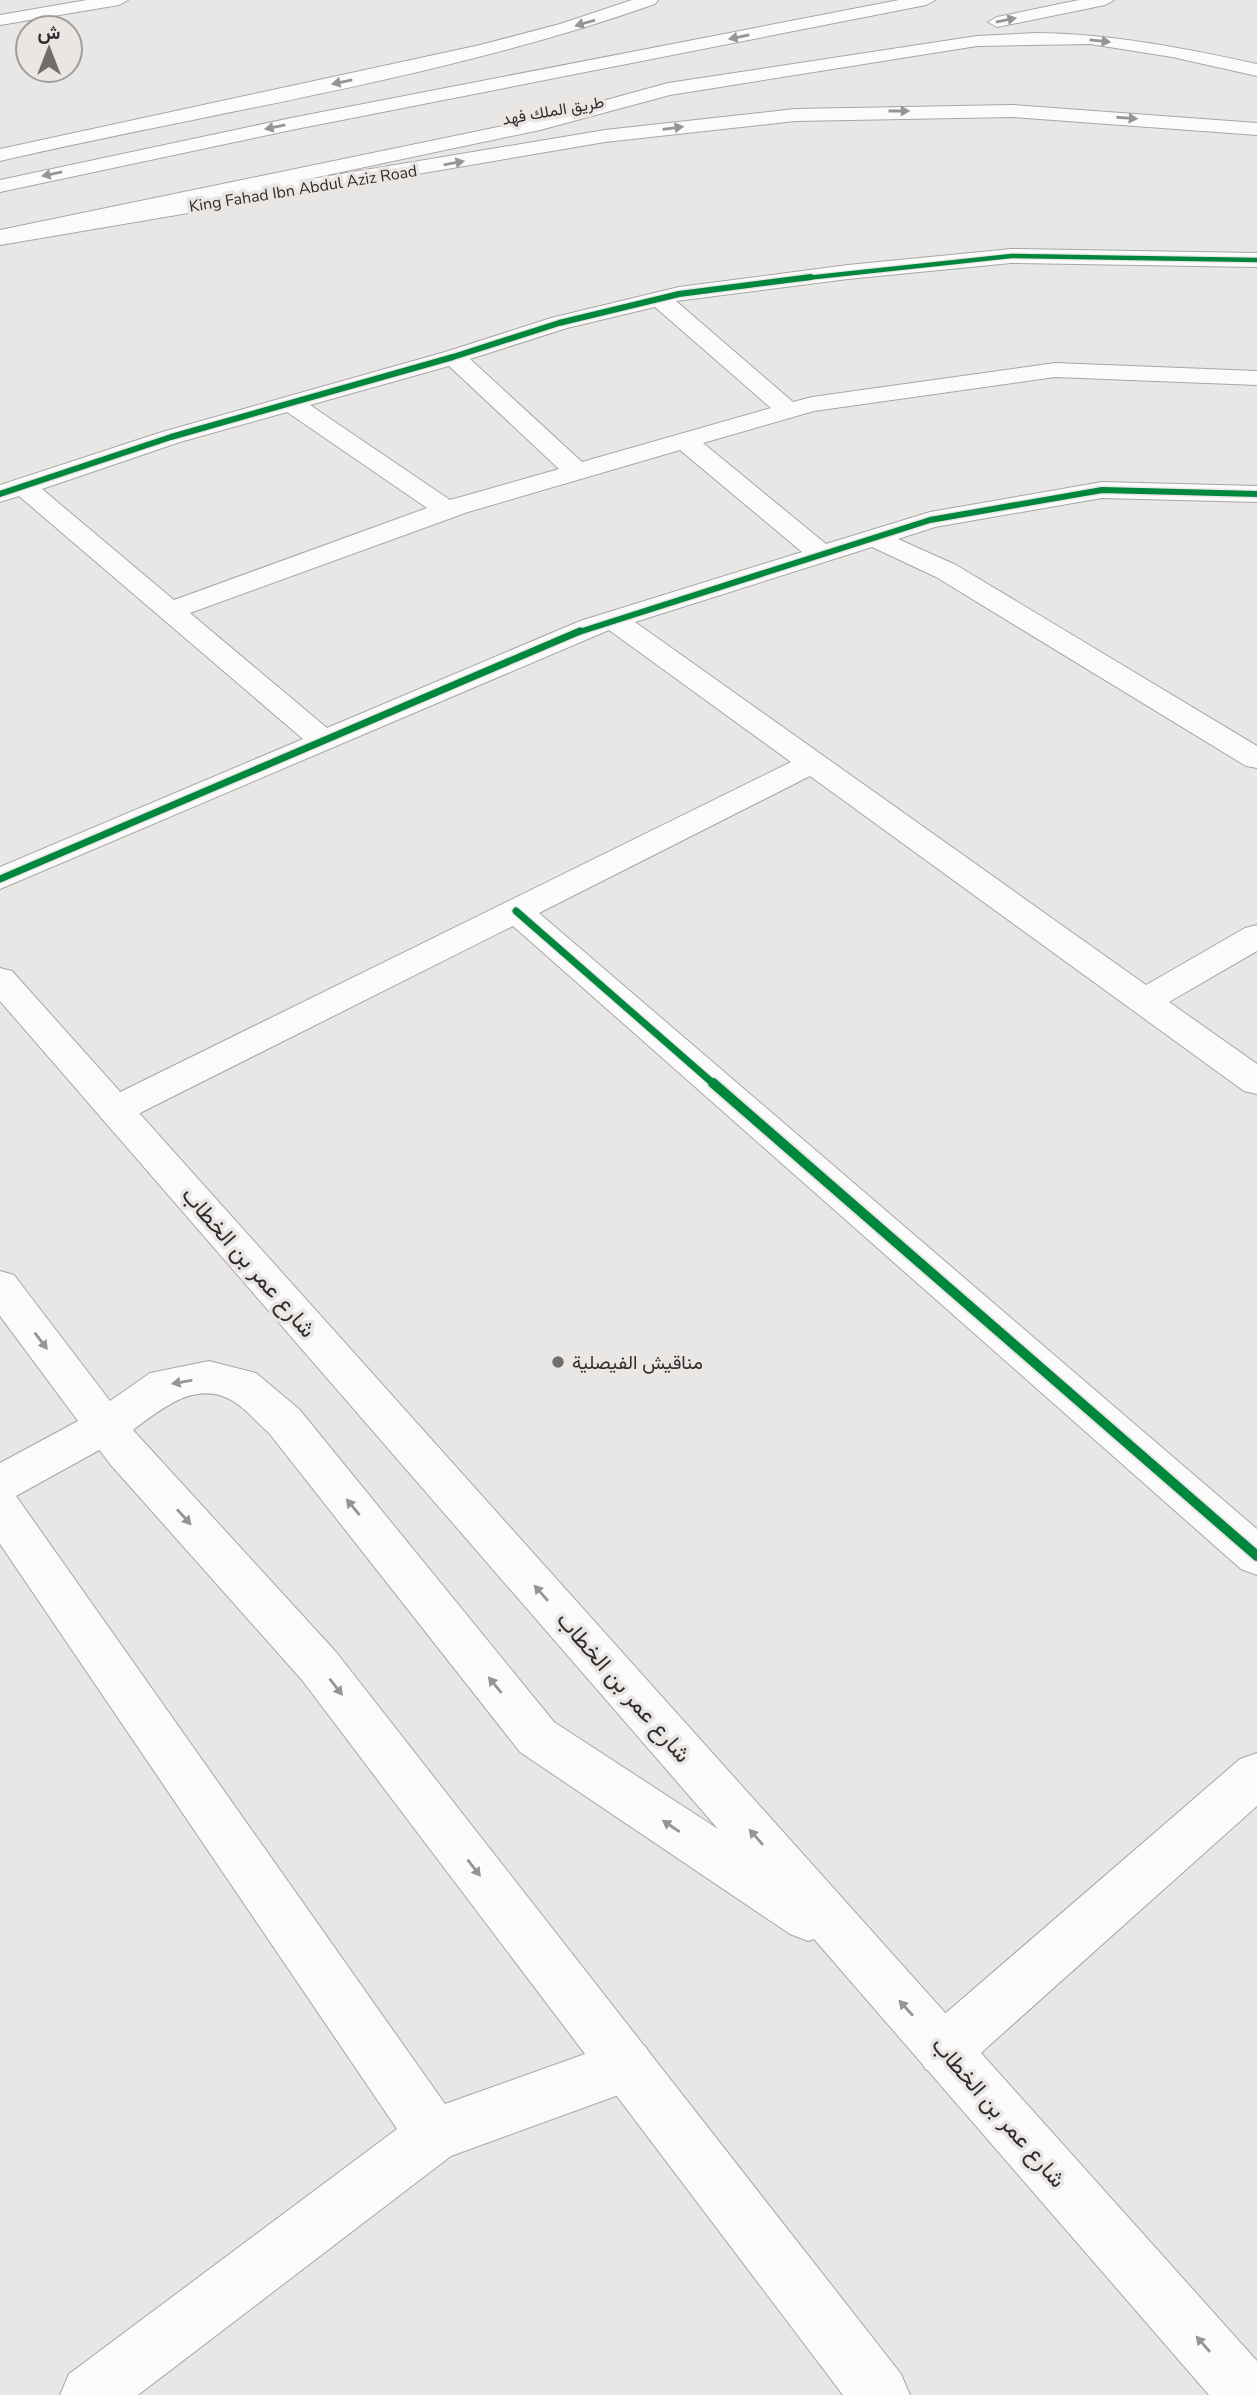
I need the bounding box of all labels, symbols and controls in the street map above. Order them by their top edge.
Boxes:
north arrow [14,14,84,84]
one-way arrow [995,14,1017,25]
one-way arrow [574,18,595,28]
text: ش [38,20,61,46]
one-way arrow [728,31,750,42]
one-way arrow [1089,35,1111,46]
one-way arrow [331,76,353,87]
street label: طريق الملك فهد [501,91,606,131]
one-way arrow [889,106,911,117]
one-way arrow [1116,113,1138,124]
one-way arrow [264,121,286,132]
one-way arrow [662,122,684,133]
one-way arrow [443,157,465,168]
street label: King Fahad Ibn Abdul Aziz Road [188,160,419,218]
one-way arrow [41,169,63,180]
street label: شارع عمر بن الخطاب [174,1180,323,1344]
one-way arrow [34,1332,48,1350]
place label: مناقيش الفيصلية [572,1350,703,1376]
marker: مناقيش الفيصلية [550,1354,566,1370]
one-way arrow [171,1376,193,1387]
one-way arrow [346,1499,361,1516]
one-way arrow [176,1508,192,1525]
one-way arrow [533,1585,549,1602]
street label: شارع عمر بن الخطاب [549,1605,698,1769]
one-way arrow [488,1676,503,1694]
one-way arrow [328,1678,342,1696]
one-way arrow [662,1819,680,1833]
one-way arrow [748,1828,764,1846]
one-way arrow [467,1858,482,1876]
one-way arrow [899,1999,915,2016]
street label: شارع عمر بن الخطاب [924,2030,1073,2194]
one-way arrow [1195,2336,1211,2353]

